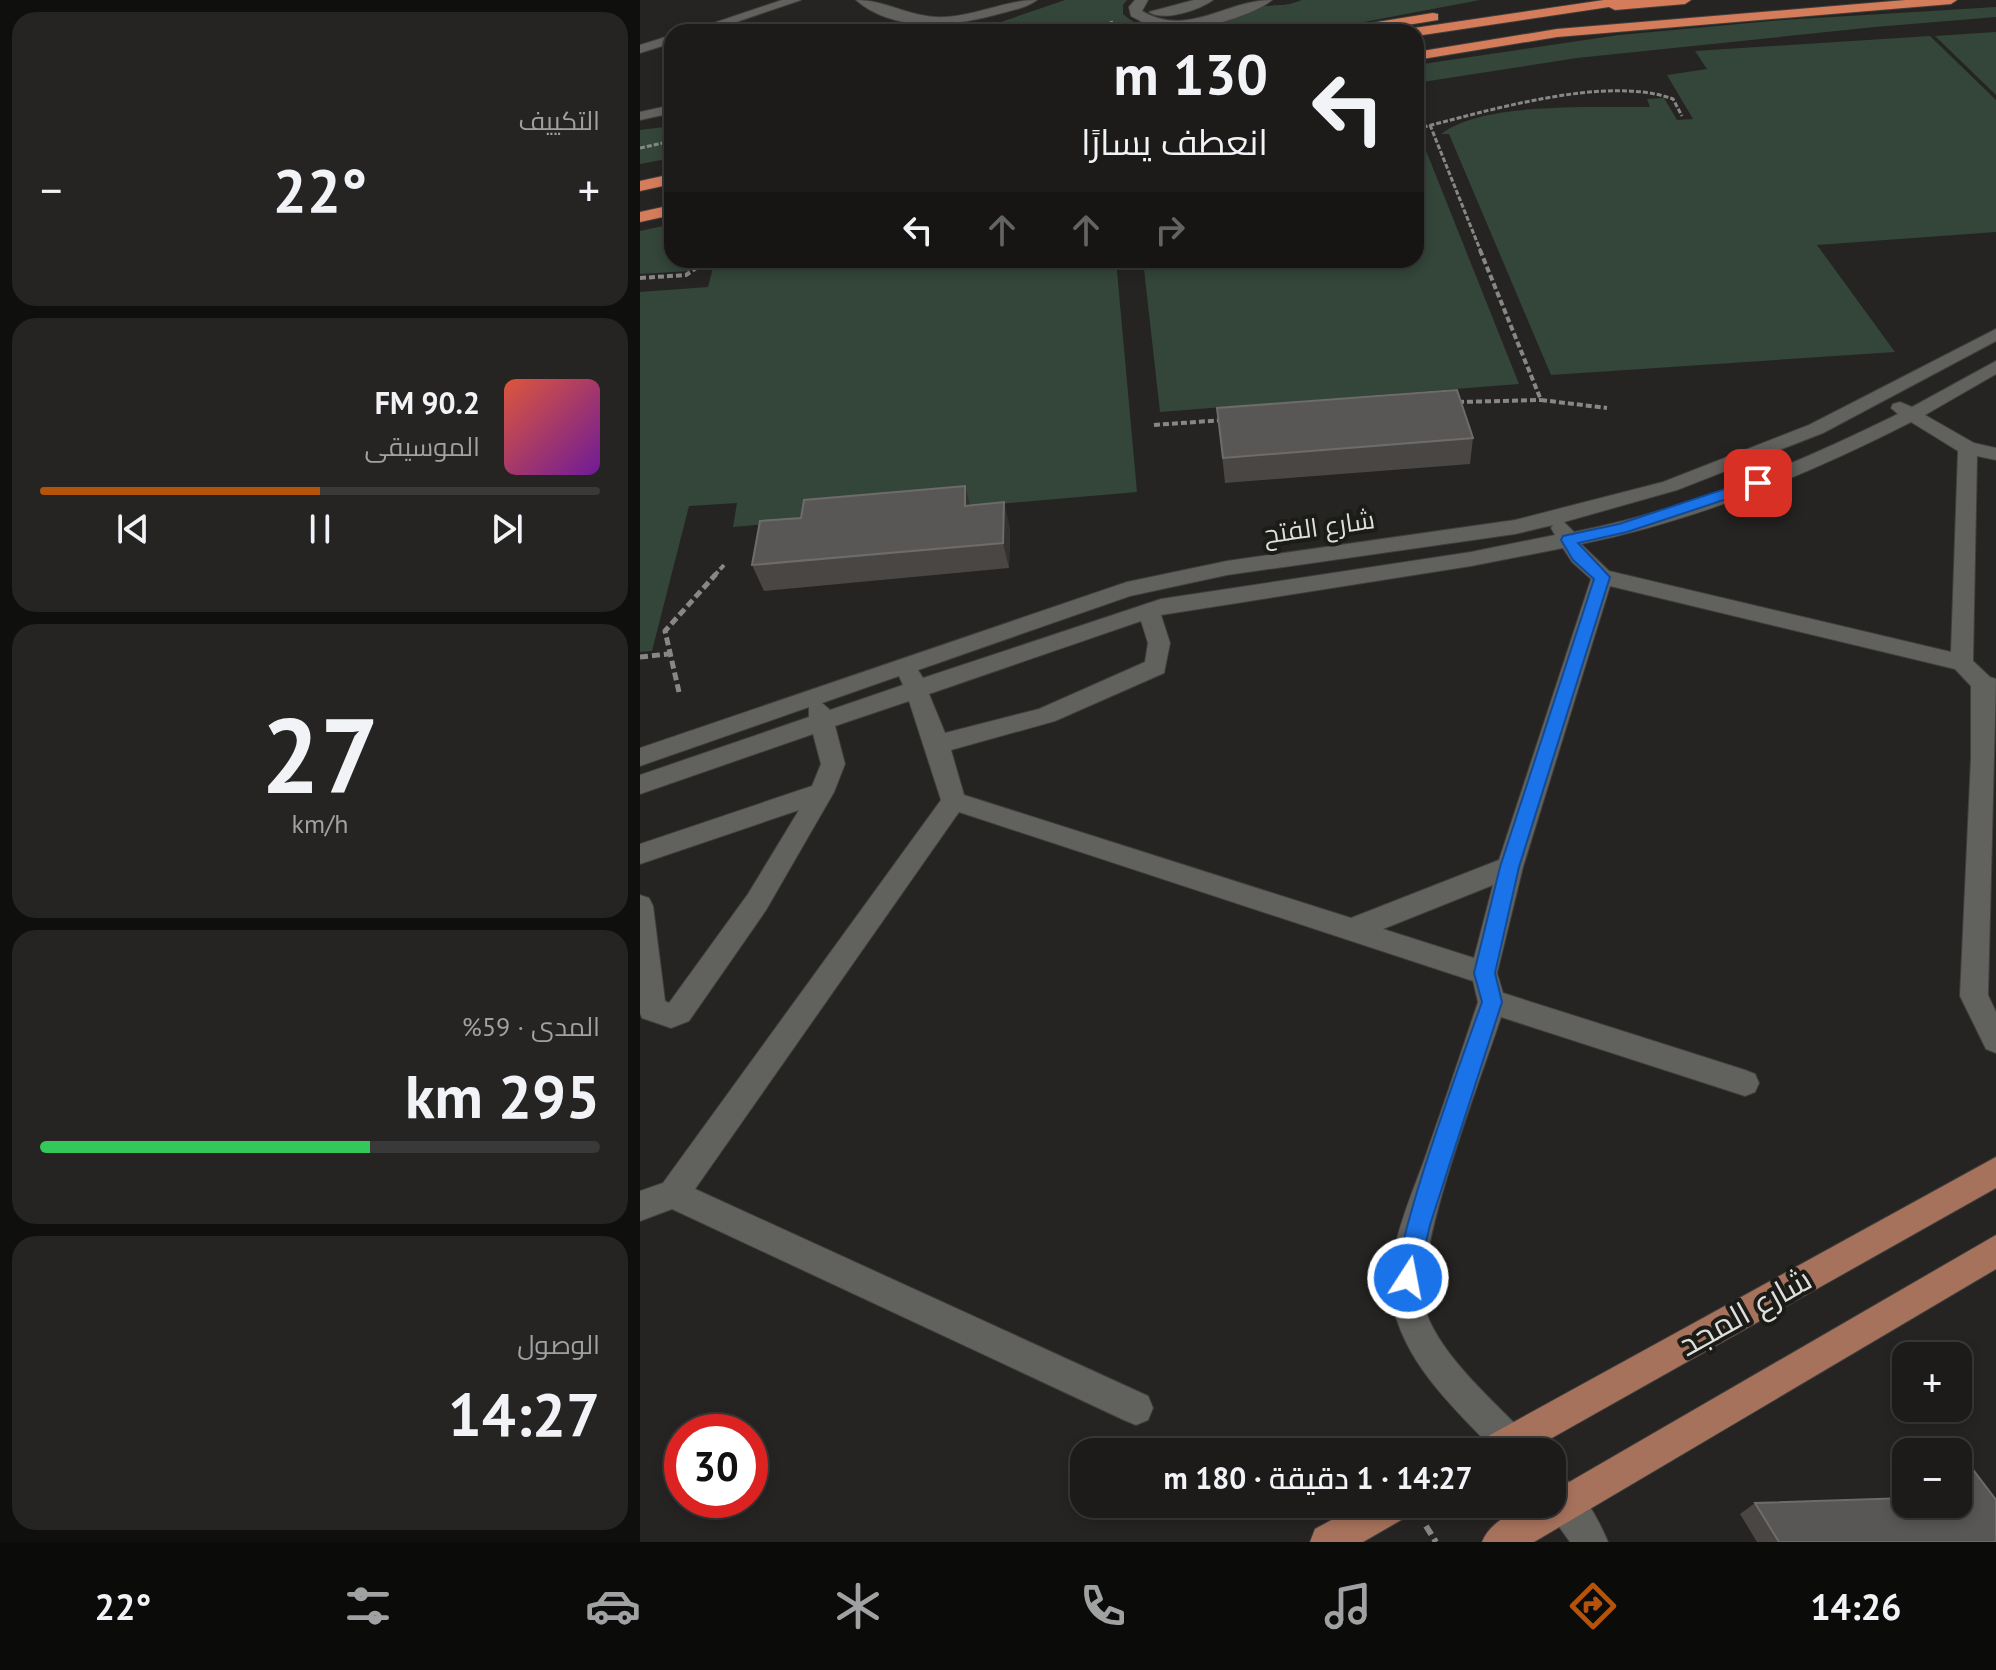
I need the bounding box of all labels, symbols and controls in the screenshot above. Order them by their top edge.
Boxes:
text: 130 m [1113,38,1268,110]
icon: left [1296,56,1400,160]
text: التكييف [518,104,600,137]
text: انعطف يسارًا [1081,118,1268,165]
text: 22° [273,151,367,229]
text: − [40,161,62,218]
text: + [578,161,600,218]
icon: left [896,208,940,252]
icon: ahead [980,208,1024,252]
icon: ahead [1064,208,1108,252]
icon: right [1148,208,1192,252]
text: 90.2 FM [375,383,480,422]
text: الموسيقى [365,430,480,463]
pin [1724,449,1792,517]
icon: arrive [1736,461,1780,505]
street label: شارع الفتح [1261,502,1377,552]
icon: previous [111,507,155,551]
icon: pause [298,507,342,551]
icon: next [485,507,529,551]
text: 27 [261,687,379,822]
text: km/h [292,807,349,840]
text: المدى · 59% [462,1010,600,1043]
text: 295 km [405,1057,600,1135]
position arrow [1366,1236,1450,1320]
street label: شارع المجد [1671,1257,1819,1367]
text: الوصول [517,1328,600,1361]
map controls [1892,1342,1972,1518]
button: + [1892,1342,1972,1422]
text: 14:27 [448,1375,600,1453]
speed limit sign: 30 [664,1414,768,1518]
button: − [1892,1438,1972,1518]
text: 14:27 · 1 دقيقة · 180 m [1164,1458,1472,1497]
icon: filters [340,1578,396,1634]
icon: car [585,1578,641,1634]
icon: climate [830,1578,886,1634]
icon: phone [1075,1578,1131,1634]
icon: music [1320,1578,1376,1634]
icon: directions [1565,1578,1621,1634]
text: 22° [95,1583,151,1630]
text: 14:26 [1810,1583,1902,1630]

